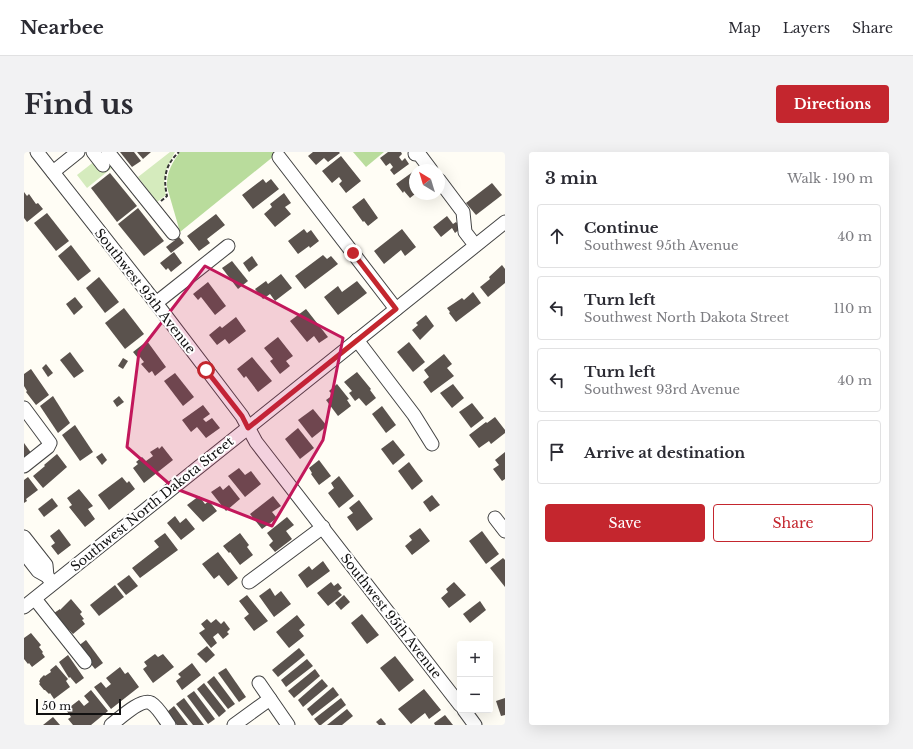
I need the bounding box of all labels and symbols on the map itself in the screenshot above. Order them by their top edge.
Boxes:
north arrow [409,164,445,200]
street label: Southwest 95th Avenue [91,225,199,357]
route end [344,244,362,262]
route start [197,361,215,379]
street label: Southwest North Dakota Street [67,433,237,575]
street label: Southwest 95th Avenue [337,550,445,682]
scale bar [36,697,121,716]

